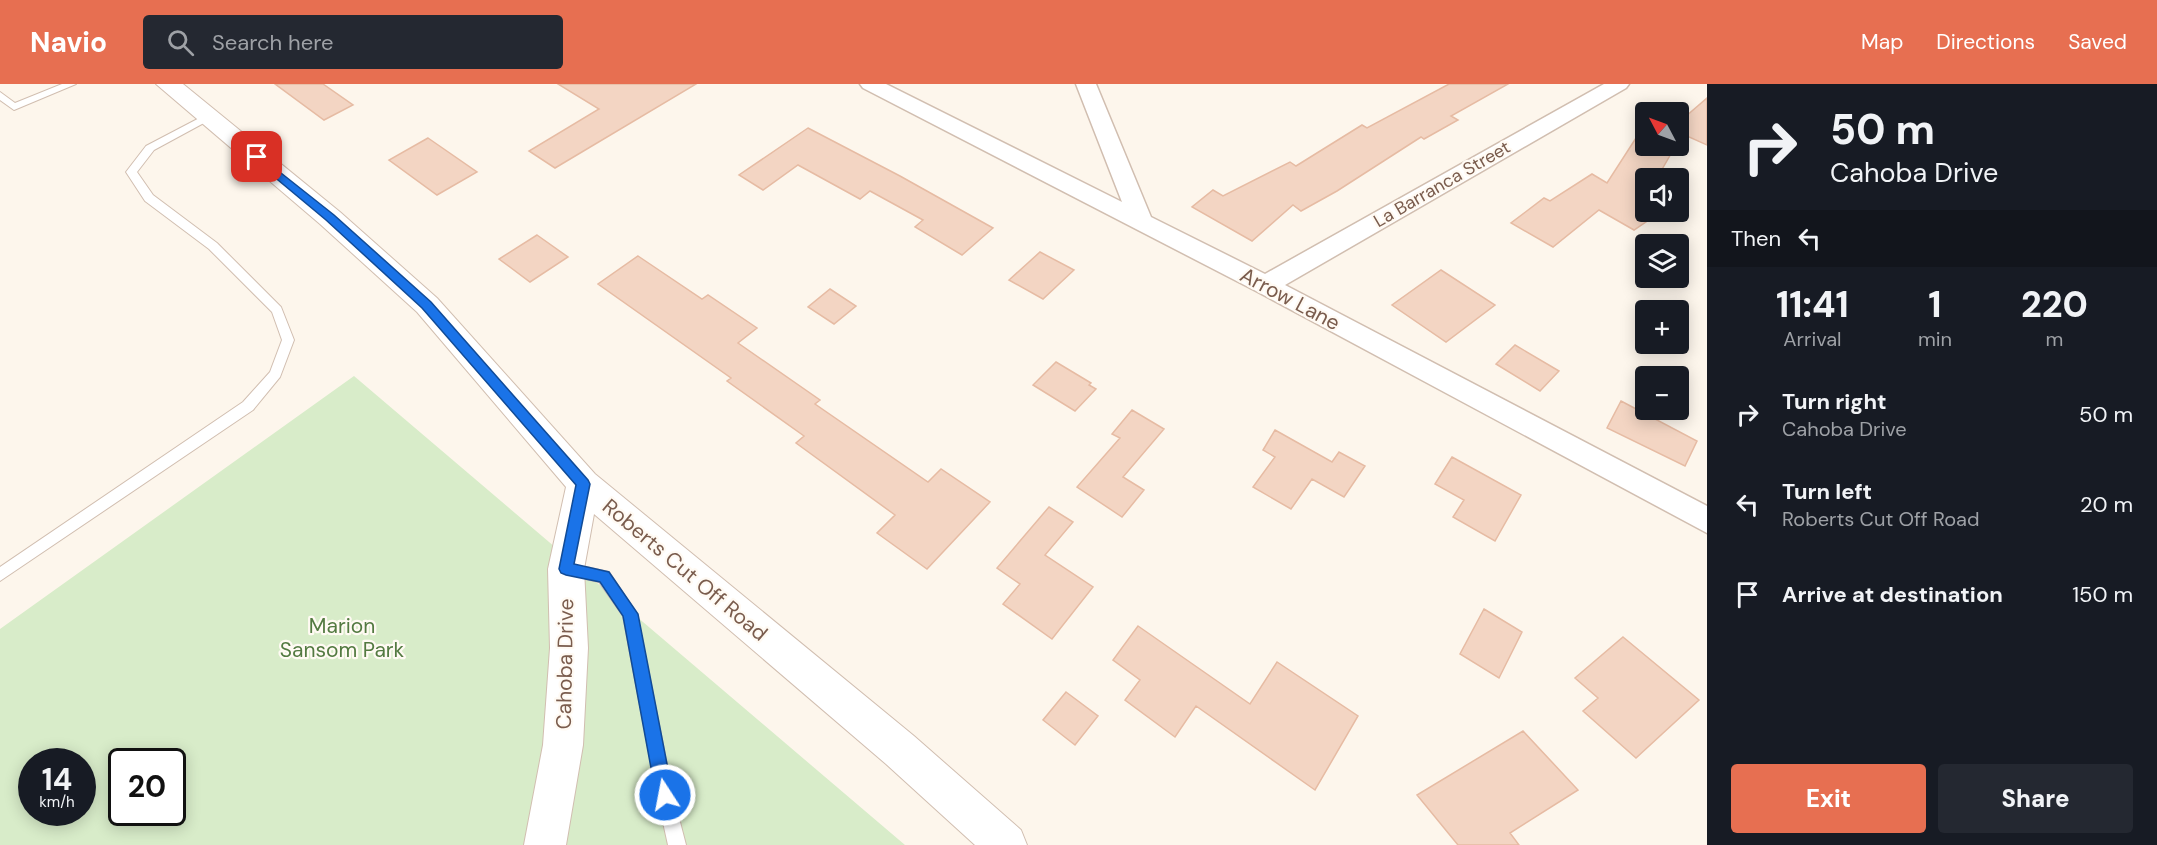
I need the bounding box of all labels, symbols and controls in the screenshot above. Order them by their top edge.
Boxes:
search box [143,15,563,69]
text: Navio [30,24,107,61]
icon: search [164,26,197,59]
text: Search here [212,28,333,57]
text: Map [1861,28,1903,56]
text: Directions [1936,28,2035,56]
text: Saved [2068,28,2127,56]
north arrow [1635,102,1689,156]
map controls [1635,102,1689,420]
text: 50 m [1830,102,1935,157]
icon: right [1731,108,1809,186]
pin [231,131,282,182]
street label: La Barranca Street [1369,135,1515,233]
icon: arrive [240,140,273,173]
text: Cahoba Drive [1830,155,1998,190]
button: sound [1635,168,1689,222]
icon: left [1793,222,1826,255]
text: Then [1731,224,1781,253]
button: layers [1635,234,1689,288]
street label: Arrow Lane [1235,261,1345,337]
text: 11:41 [1776,281,1849,328]
text: 1 [1928,281,1942,328]
text: 220 [2021,281,2088,328]
button: + [1635,300,1689,354]
text: Arrival [1783,326,1842,352]
text: min [1918,326,1952,352]
text: m [2046,326,2063,352]
button: − [1635,366,1689,420]
text: Turn right [1782,387,1887,416]
icon: right [1731,398,1764,431]
text: 50 m [2079,400,2133,429]
text: Cahoba Drive [1782,416,1907,442]
text: Turn left [1782,477,1872,506]
icon: left [1731,488,1764,521]
text: 20 m [2080,490,2133,519]
street label: Roberts Cut Off Road [597,493,773,647]
text: Roberts Cut Off Road [1782,506,1980,532]
icon: arrive [1731,578,1764,611]
text: Arrive at destination [1782,580,2003,609]
text: 150 m [2072,580,2133,609]
street label: Cahoba Drive [550,598,580,730]
park label: Marion Sansom Park [280,612,405,664]
speed limit sign: 20 [108,748,186,826]
text: 14 [42,760,72,799]
position arrow [633,763,697,827]
button: Exit [1731,764,1926,833]
button: Share [1938,764,2133,833]
text: km/h [39,792,75,812]

